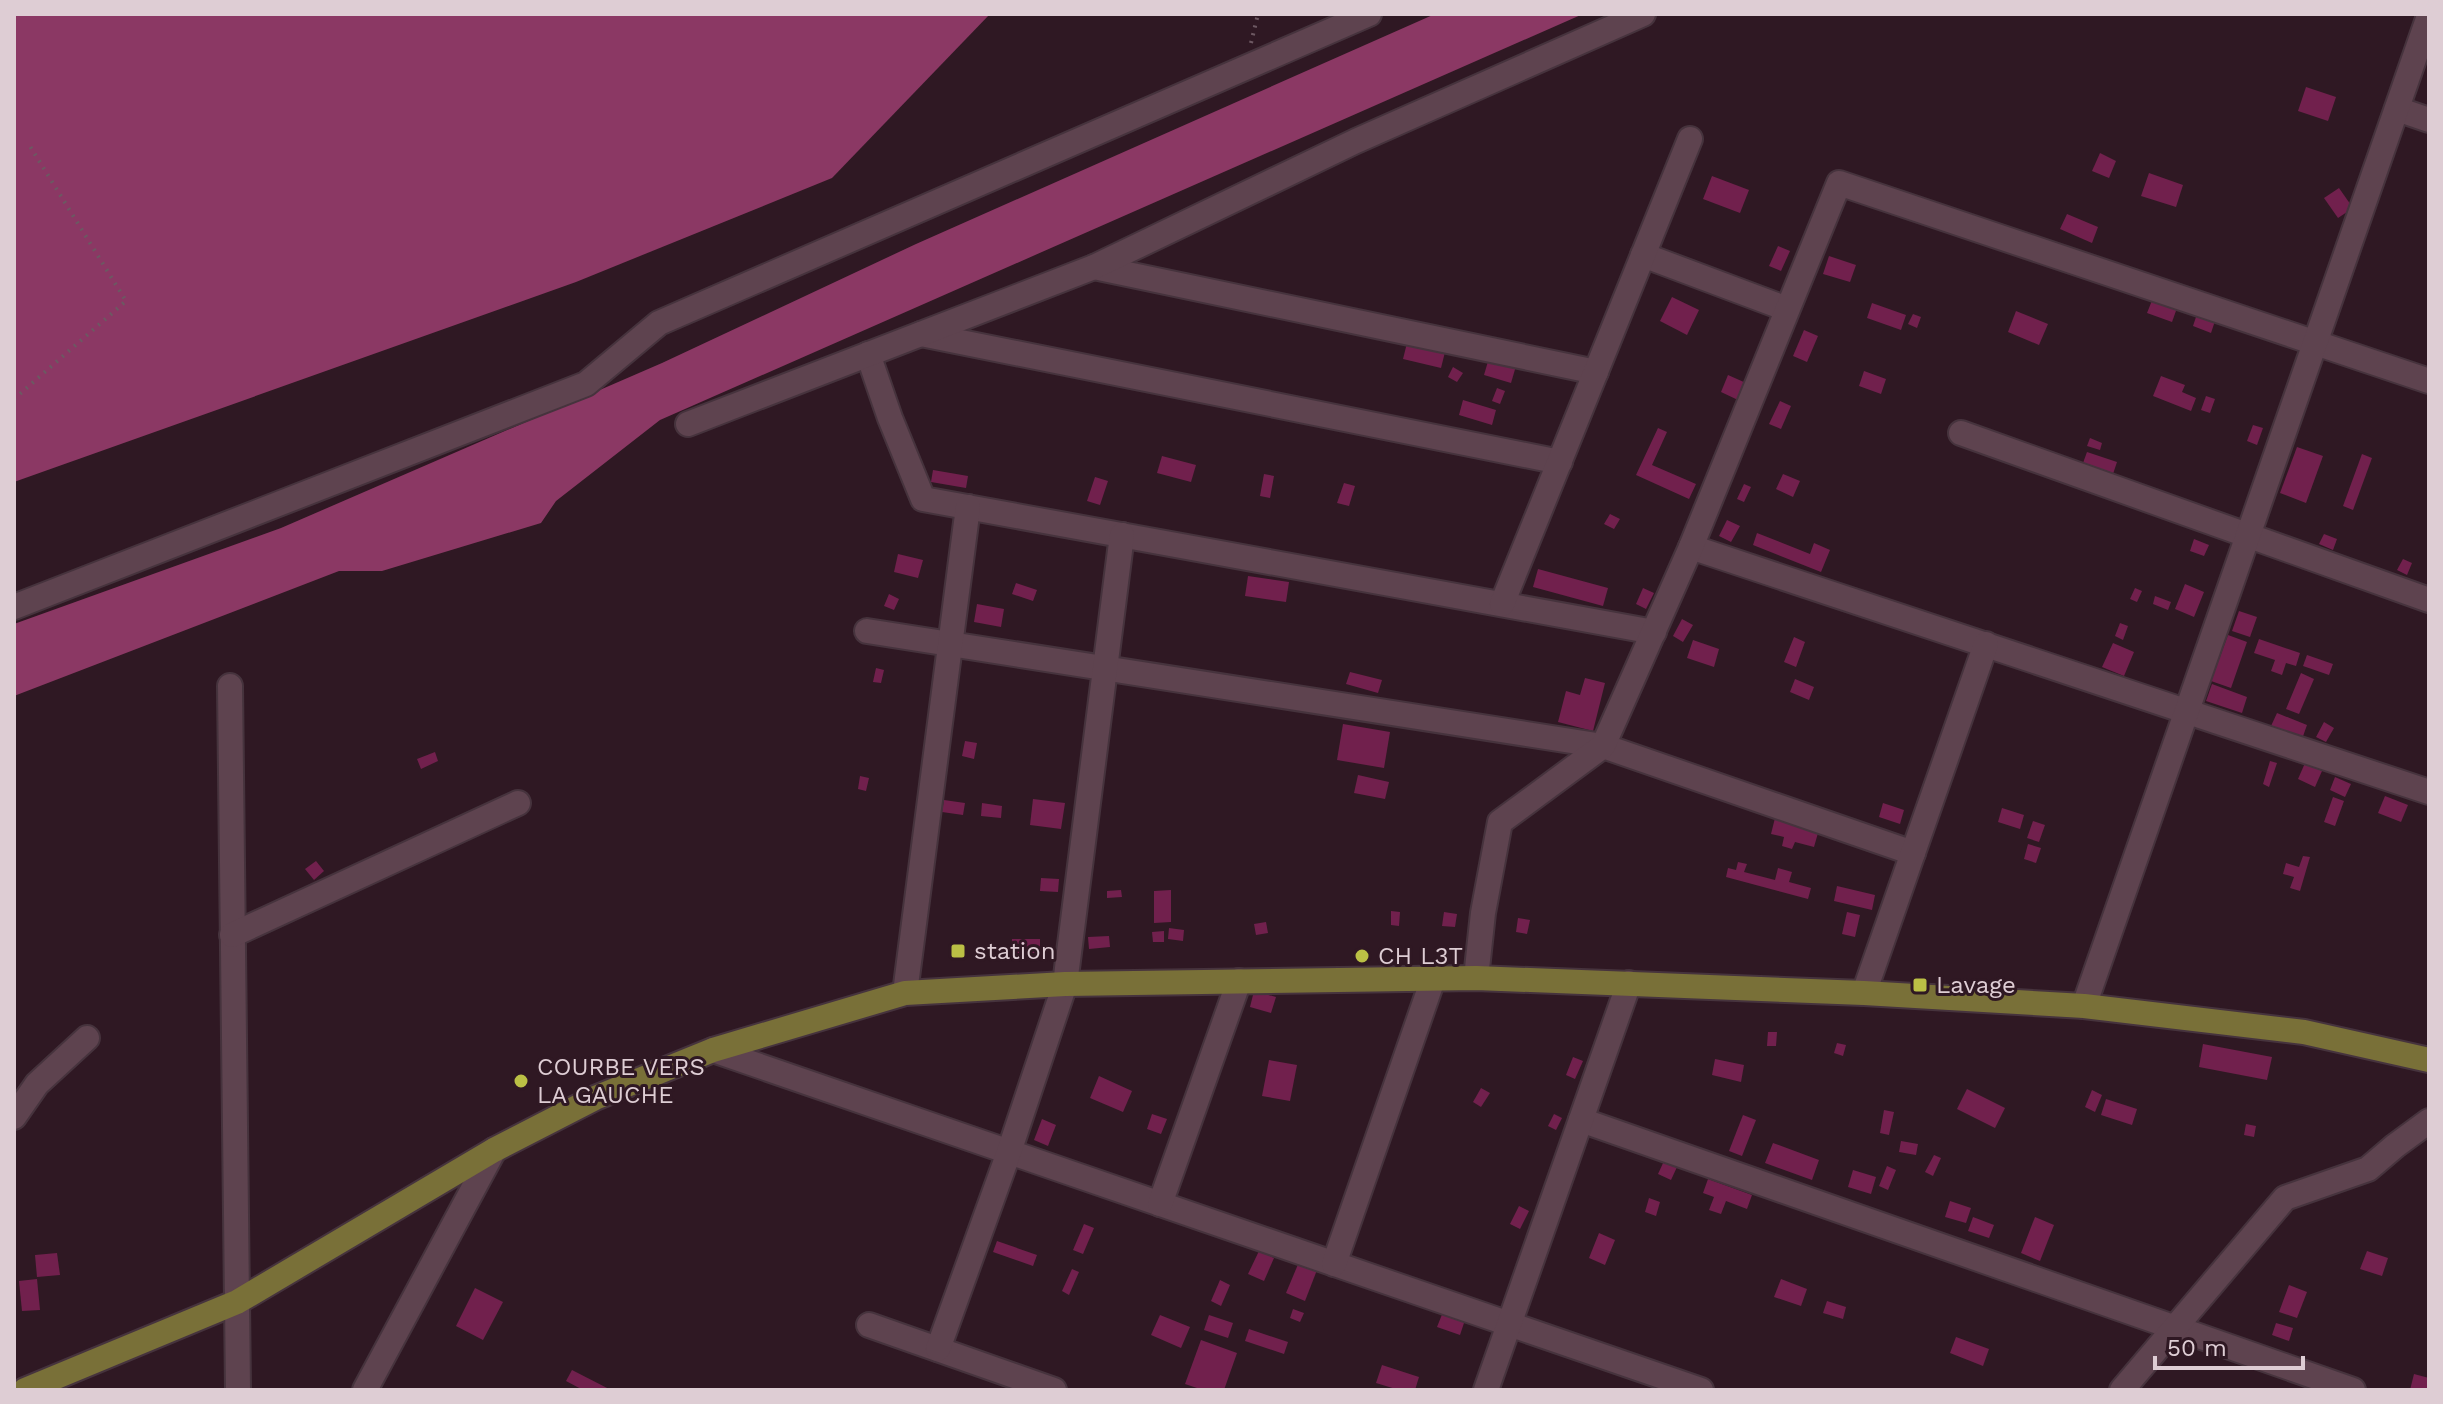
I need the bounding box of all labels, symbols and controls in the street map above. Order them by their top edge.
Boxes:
place label: station [974,937,1056,965]
marker: station [949,942,967,960]
place label: CH L3T [1378,942,1463,970]
marker: CH L3T [1353,947,1371,965]
place label: Lavage [1936,971,2016,999]
marker: Lavage [1911,976,1929,994]
place label: COURBE VERS LA GAUCHE [537,1053,705,1109]
marker: COURBE VERS LA GAUCHE [512,1072,530,1090]
scale bar [2155,1320,2303,1370]
text: 50 m [2167,1334,2227,1362]

